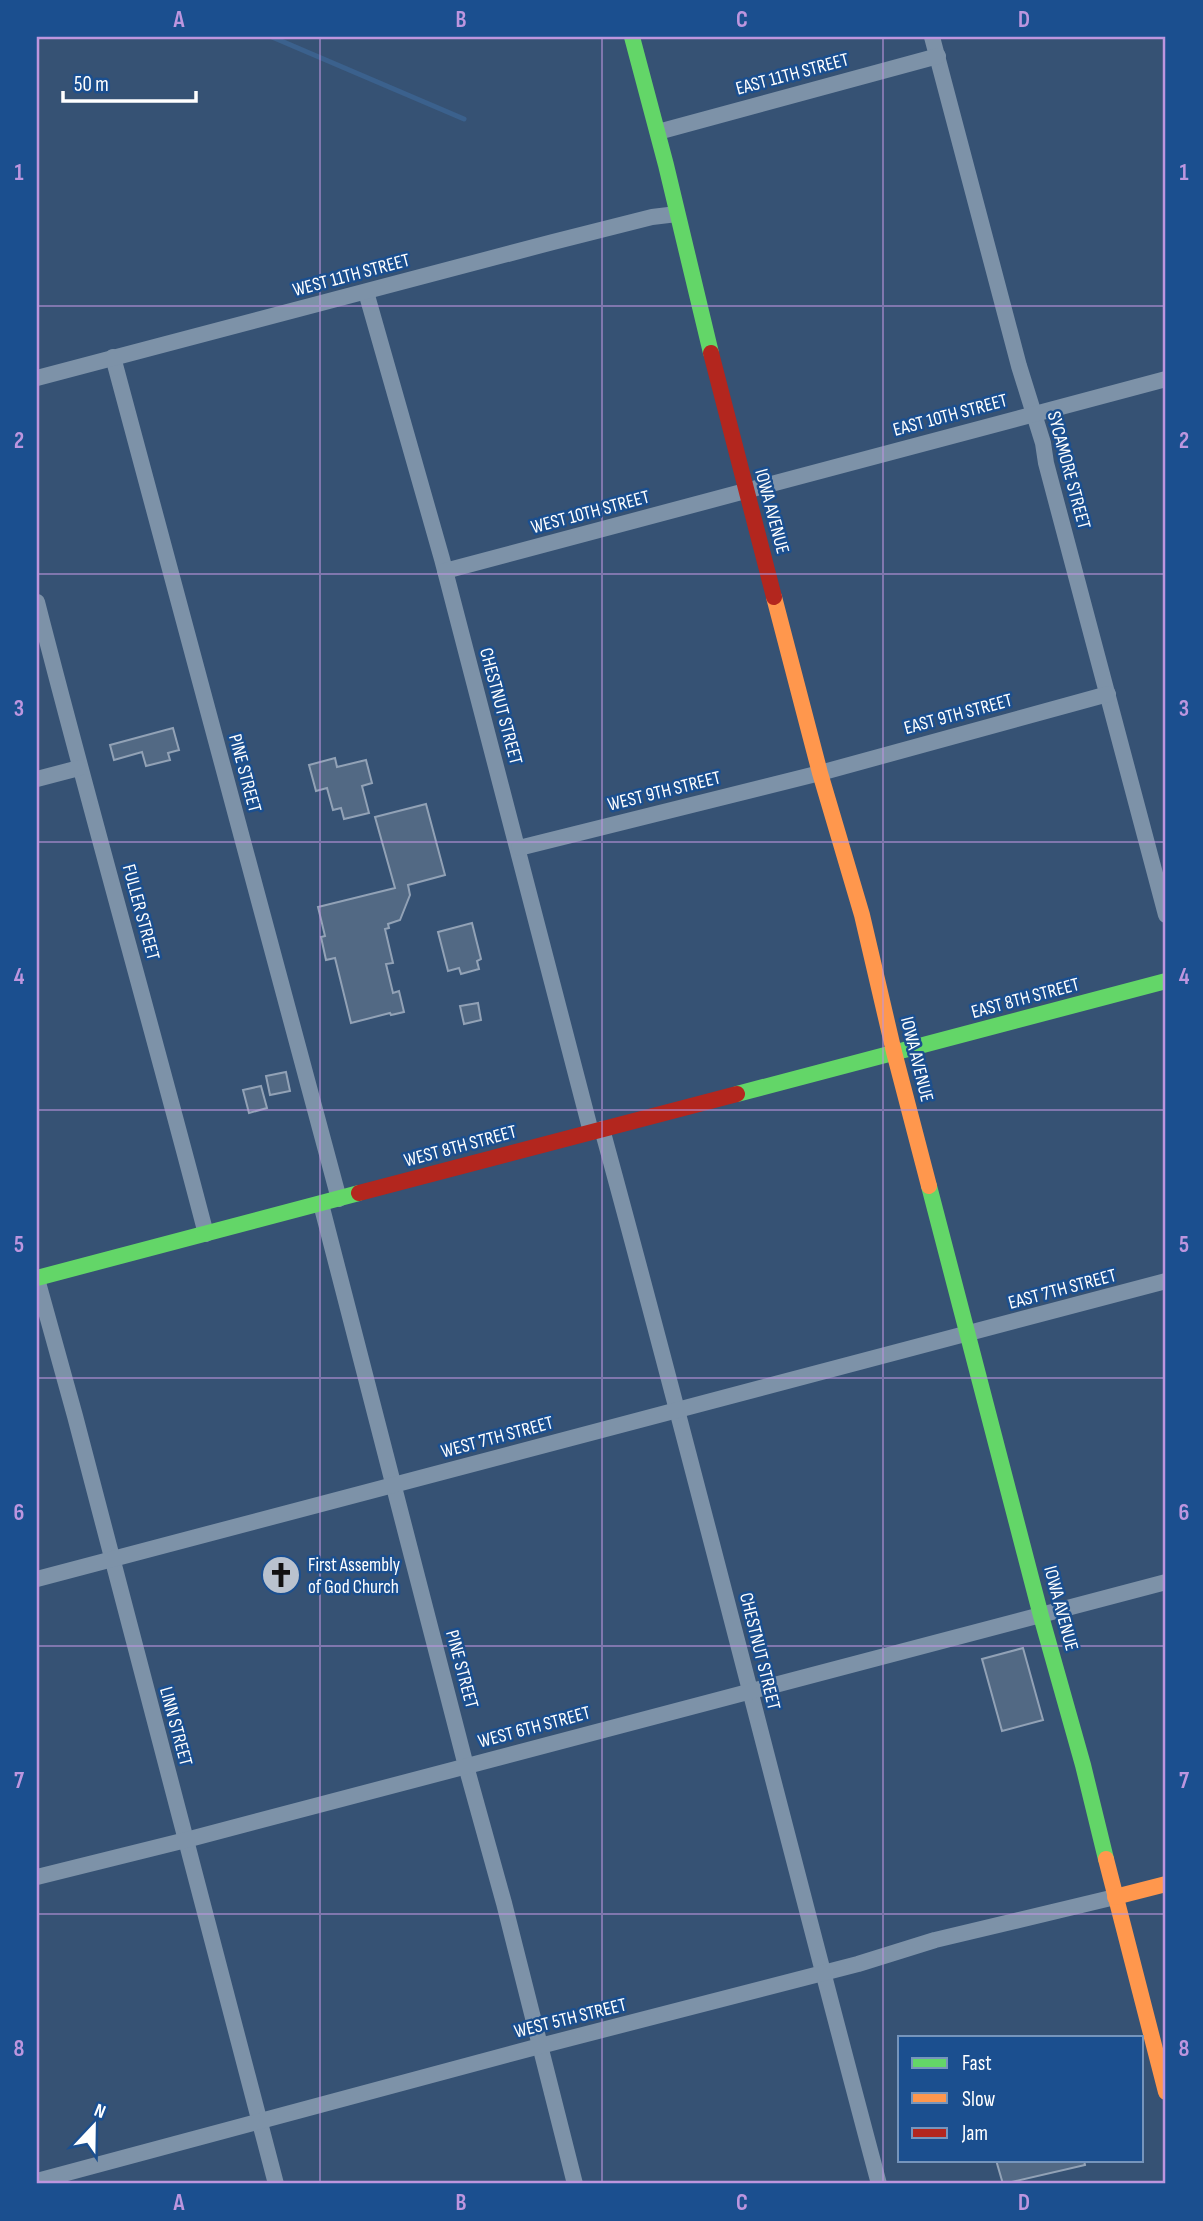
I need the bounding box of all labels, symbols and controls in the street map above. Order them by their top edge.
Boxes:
text: A [173,6,186,34]
text: B [456,6,467,34]
text: C [736,6,748,34]
text: D [1018,6,1030,34]
street label: EAST 11TH STREET [733,48,852,101]
scale bar [63,60,196,104]
text: 50 m [74,72,109,97]
text: 1 [14,159,24,187]
text: 1 [1179,159,1189,187]
street label: WEST 11TH STREET [290,249,413,302]
street label: EAST 10TH STREET [891,389,1010,442]
street label: SYCAMORE STREET [1042,409,1095,532]
text: 2 [14,427,24,455]
text: 2 [1179,427,1189,455]
street label: IOWA AVENUE [749,466,794,556]
street label: WEST 10TH STREET [529,486,652,539]
street label: CHESTNUT STREET [474,645,527,768]
street label: EAST 9TH STREET [902,689,1015,740]
text: 3 [14,695,24,723]
text: 3 [1179,695,1189,723]
street label: PINE STREET [223,732,266,815]
street label: WEST 9TH STREET [605,766,723,817]
street label: FULLER STREET [117,862,164,963]
text: 4 [14,963,25,991]
text: 4 [1179,963,1190,991]
street label: EAST 8TH STREET [969,973,1082,1024]
street label: IOWA AVENUE [895,1014,938,1104]
street label: WEST 8TH STREET [402,1120,519,1173]
text: 5 [14,1231,24,1259]
text: 5 [1179,1231,1189,1259]
street label: EAST 7TH STREET [1006,1264,1119,1315]
street label: WEST 7TH STREET [439,1411,556,1463]
text: 6 [14,1499,24,1527]
text: 6 [1179,1499,1189,1527]
church icon: First Assembly of God Church [260,1554,302,1596]
place label: First Assembly of God Church [308,1554,401,1599]
street label: IOWA AVENUE [1038,1563,1083,1653]
street label: CHESTNUT STREET [734,1590,785,1713]
street label: PINE STREET [440,1628,483,1711]
street label: LINN STREET [154,1684,197,1769]
street label: WEST 6TH STREET [476,1701,593,1753]
text: 7 [14,1767,24,1795]
text: 7 [1179,1767,1189,1795]
street label: WEST 5TH STREET [512,1993,629,2044]
text: 8 [14,2035,25,2063]
text: 8 [1179,2035,1190,2063]
legend [898,2036,1144,2162]
text: Fast [962,2051,992,2076]
text: Slow [962,2087,996,2112]
north arrow [60,2092,130,2162]
text: N [91,2099,109,2124]
text: Jam [961,2121,988,2146]
text: A [173,2189,186,2217]
text: B [456,2189,467,2217]
text: C [736,2189,748,2217]
text: D [1018,2189,1030,2217]

